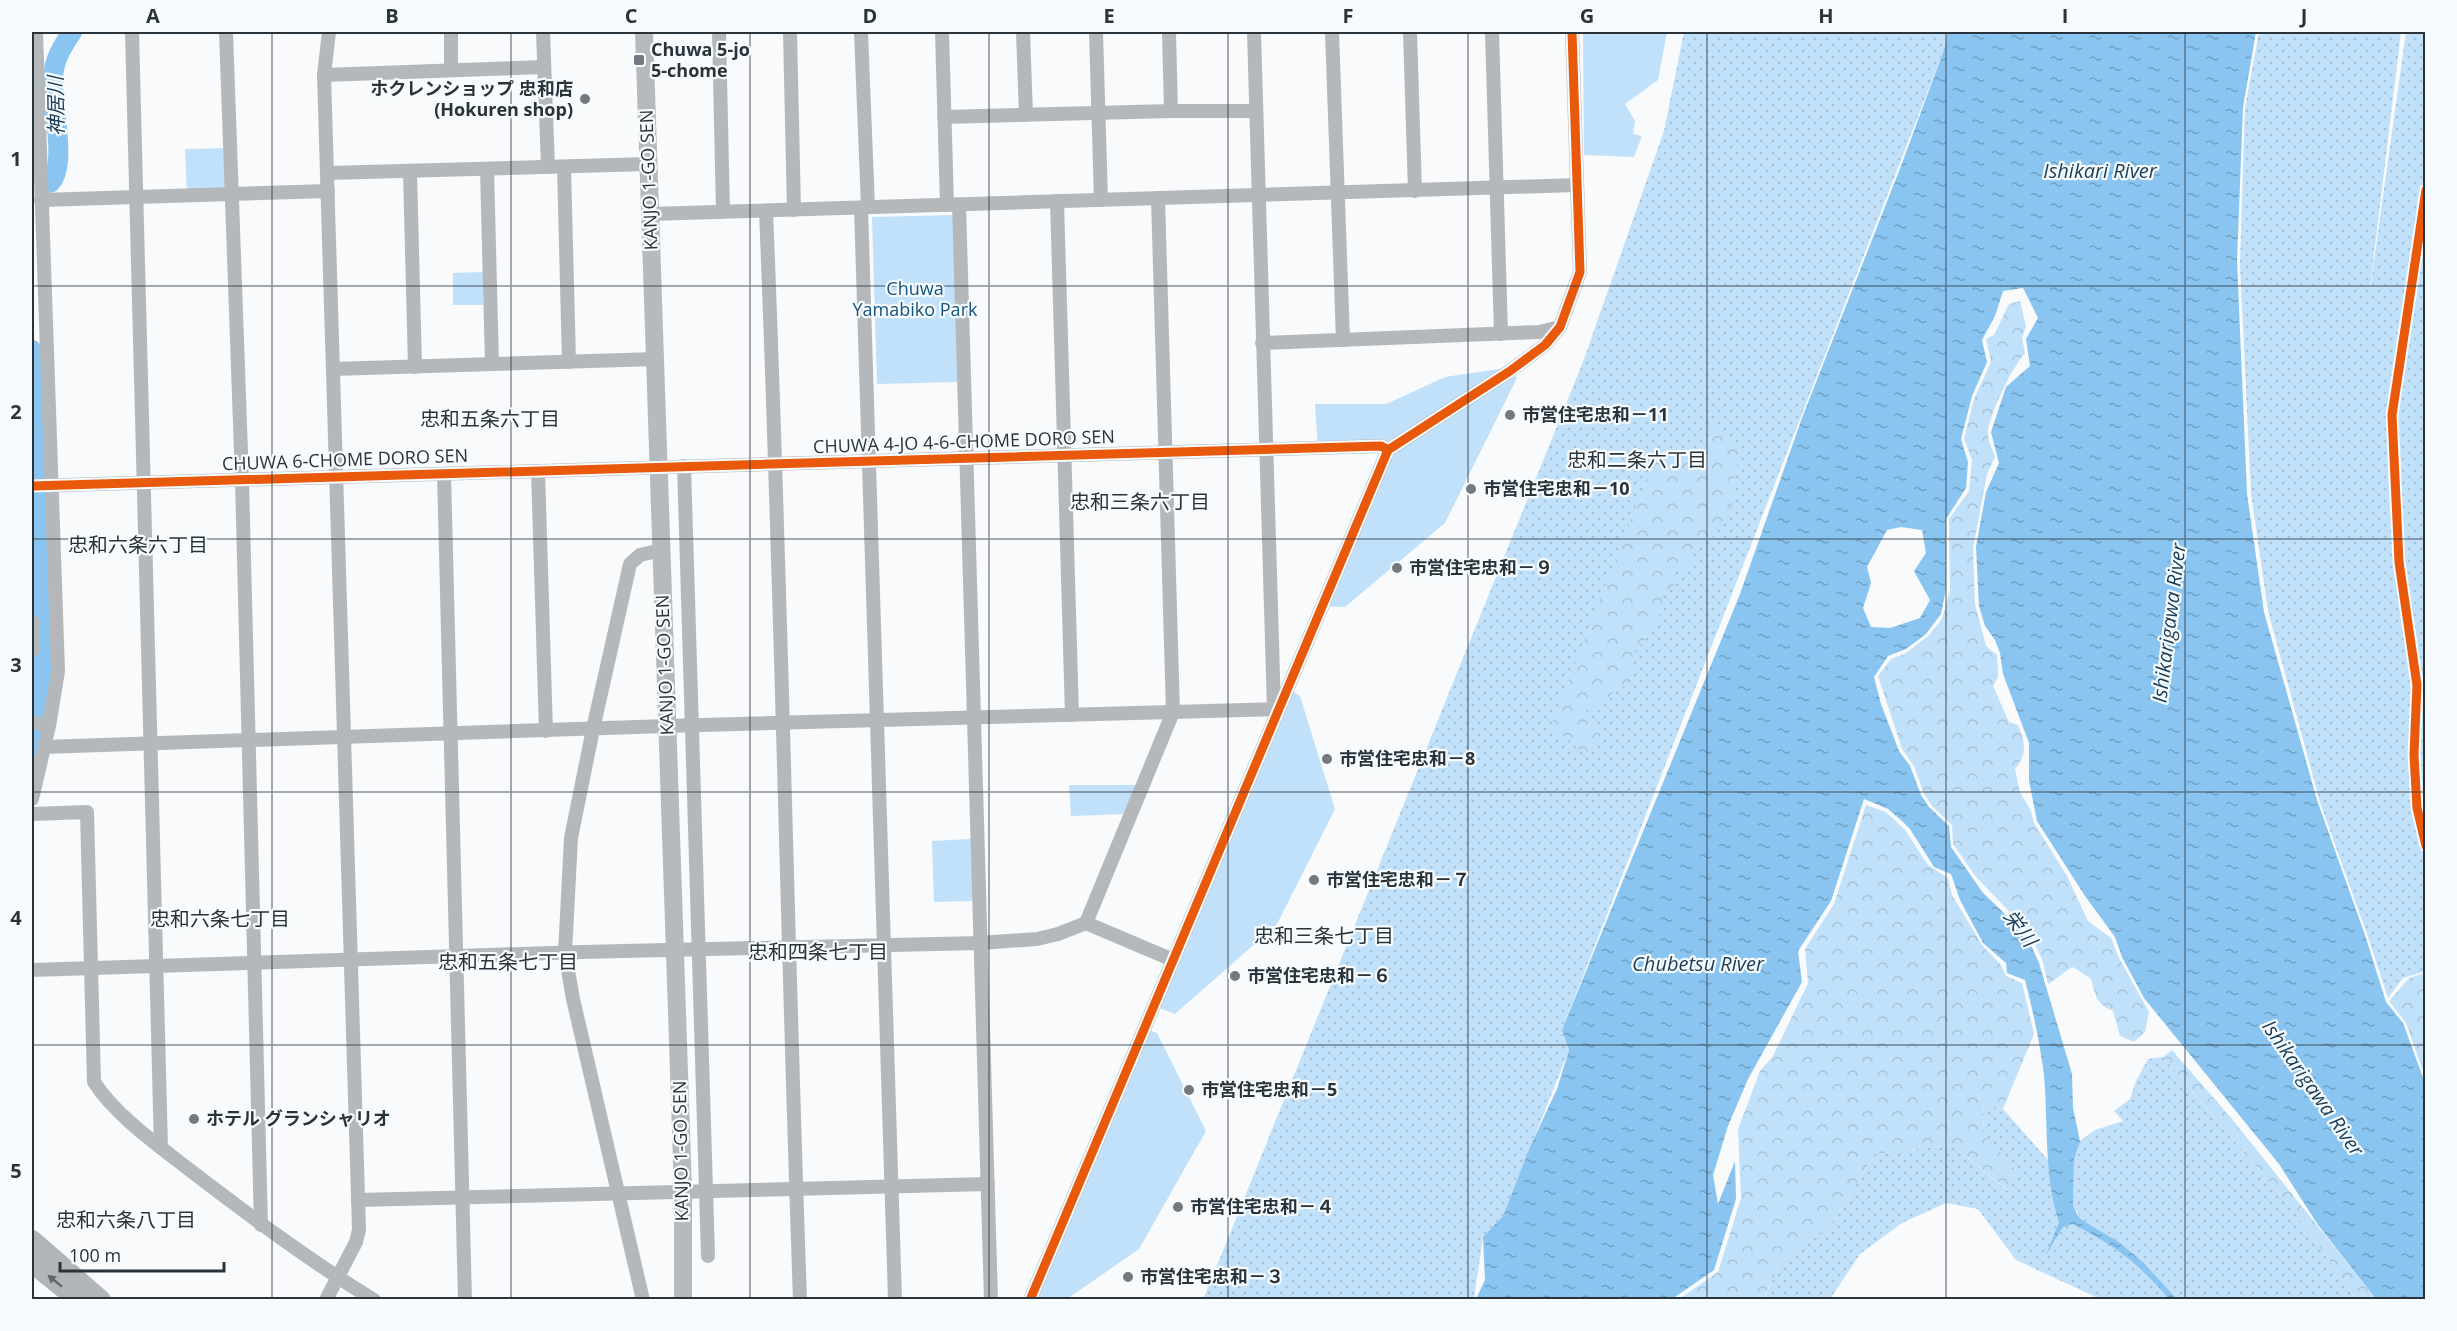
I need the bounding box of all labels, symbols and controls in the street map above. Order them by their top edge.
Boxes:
text: A [146,2,160,29]
text: B [385,2,399,29]
text: C [625,2,638,29]
text: D [863,2,877,29]
text: E [1103,2,1115,29]
text: F [1343,2,1353,29]
text: G [1580,2,1594,29]
text: H [1818,2,1834,29]
text: I [2062,2,2068,29]
text: J [2299,2,2307,29]
place label: Chuwa 5-jo 5-chome [651,37,750,82]
marker: Chuwa 5-jo 5-chome [632,53,646,67]
water label: 神居川 [41,74,70,136]
place label: ホクレンショップ 忠和店 (Hokuren shop) [370,76,573,121]
marker: ホクレンショップ 忠和店 (Hokuren shop) [578,92,592,106]
street label: KANJO 1-GO SEN [634,109,662,251]
text: 1 [10,145,22,172]
water label: Ishikari River [2043,157,2158,184]
park label: Chuwa Yamabiko Park [853,276,978,321]
text: 2 [10,398,22,425]
place label: 市営住宅忠和－11 [1522,402,1669,426]
district label: 忠和五条六丁目 [420,405,560,432]
marker: 市営住宅忠和－11 [1503,408,1517,422]
street label: CHUWA 4-JO 4-6-CHOME DORO SEN [813,424,1115,458]
street label: CHUWA 6-CHOME DORO SEN [221,443,468,475]
district label: 忠和二条六丁目 [1567,446,1707,473]
place label: 市営住宅忠和－10 [1483,476,1630,500]
marker: 市営住宅忠和－10 [1464,482,1478,496]
district label: 忠和三条六丁目 [1070,488,1210,515]
district label: 忠和六条六丁目 [68,531,208,558]
water label: Ishikarigawa River [2145,540,2192,704]
place label: 市営住宅忠和－９ [1409,555,1553,579]
marker: 市営住宅忠和－９ [1390,561,1404,575]
street label: KANJO 1-GO SEN [650,594,678,736]
text: 3 [10,651,22,678]
place label: 市営住宅忠和－8 [1339,746,1475,770]
marker: 市営住宅忠和－8 [1320,752,1334,766]
place label: 市営住宅忠和－７ [1326,867,1470,891]
marker: 市営住宅忠和－７ [1307,873,1321,887]
text: 4 [10,904,22,931]
water label: 栄川 [1998,904,2044,953]
district label: 忠和六条七丁目 [150,905,290,932]
district label: 忠和三条七丁目 [1254,922,1394,949]
district label: 忠和四条七丁目 [748,938,888,965]
district label: 忠和五条七丁目 [438,948,578,975]
water label: Chubetsu River [1632,950,1765,977]
place label: 市営住宅忠和－６ [1247,963,1391,987]
marker: 市営住宅忠和－６ [1228,969,1242,983]
water label: Ishikarigawa River [2256,1014,2371,1162]
place label: 市営住宅忠和－5 [1201,1077,1337,1101]
street label: KANJO 1-GO SEN [667,1080,693,1222]
marker: 市営住宅忠和－5 [1182,1083,1196,1097]
place label: ホテル グランシャリオ [206,1106,391,1130]
marker: ホテル グランシャリオ [187,1112,201,1126]
text: 5 [10,1157,22,1184]
place label: 市営住宅忠和－４ [1190,1194,1334,1218]
marker: 市営住宅忠和－４ [1171,1200,1185,1214]
district label: 忠和六条八丁目 [56,1206,196,1233]
scale bar [60,1235,224,1273]
text: 100 m [69,1243,121,1267]
place label: 市営住宅忠和－３ [1140,1264,1284,1288]
marker: 市営住宅忠和－３ [1121,1270,1135,1284]
one-way arrow [47,1275,62,1288]

